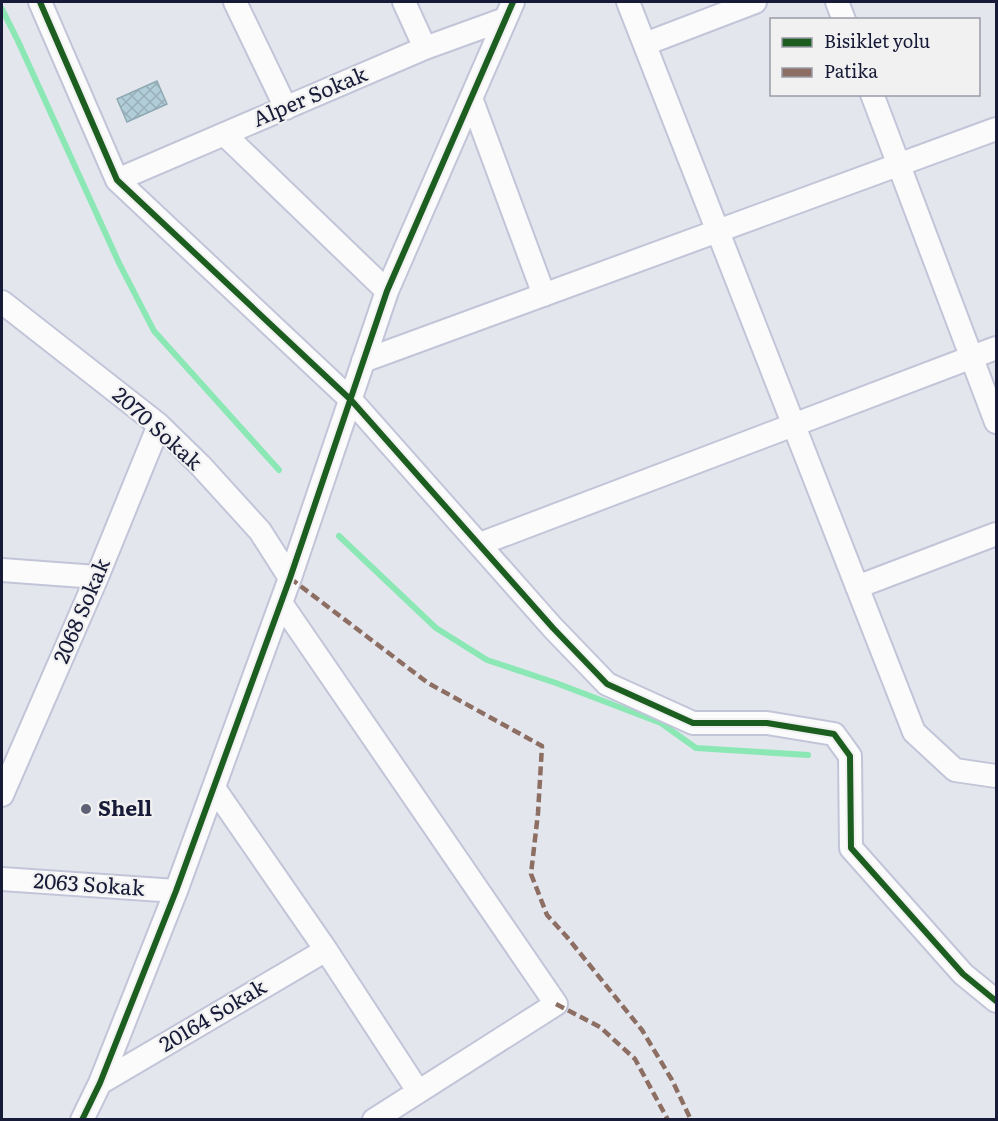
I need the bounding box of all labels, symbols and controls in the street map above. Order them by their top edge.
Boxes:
legend [770,18,980,96]
text: Bisiklet yolu [824,27,930,54]
street label: Alper Sokak [247,57,371,133]
text: Patika [824,57,878,84]
street label: 2070 Sokak [107,378,211,476]
street label: 2068 Sokak [44,553,116,667]
place label: Shell [98,791,153,822]
marker: Shell [79,802,93,816]
street label: 2063 Sokak [33,863,146,902]
street label: 20164 Sokak [152,970,271,1058]

